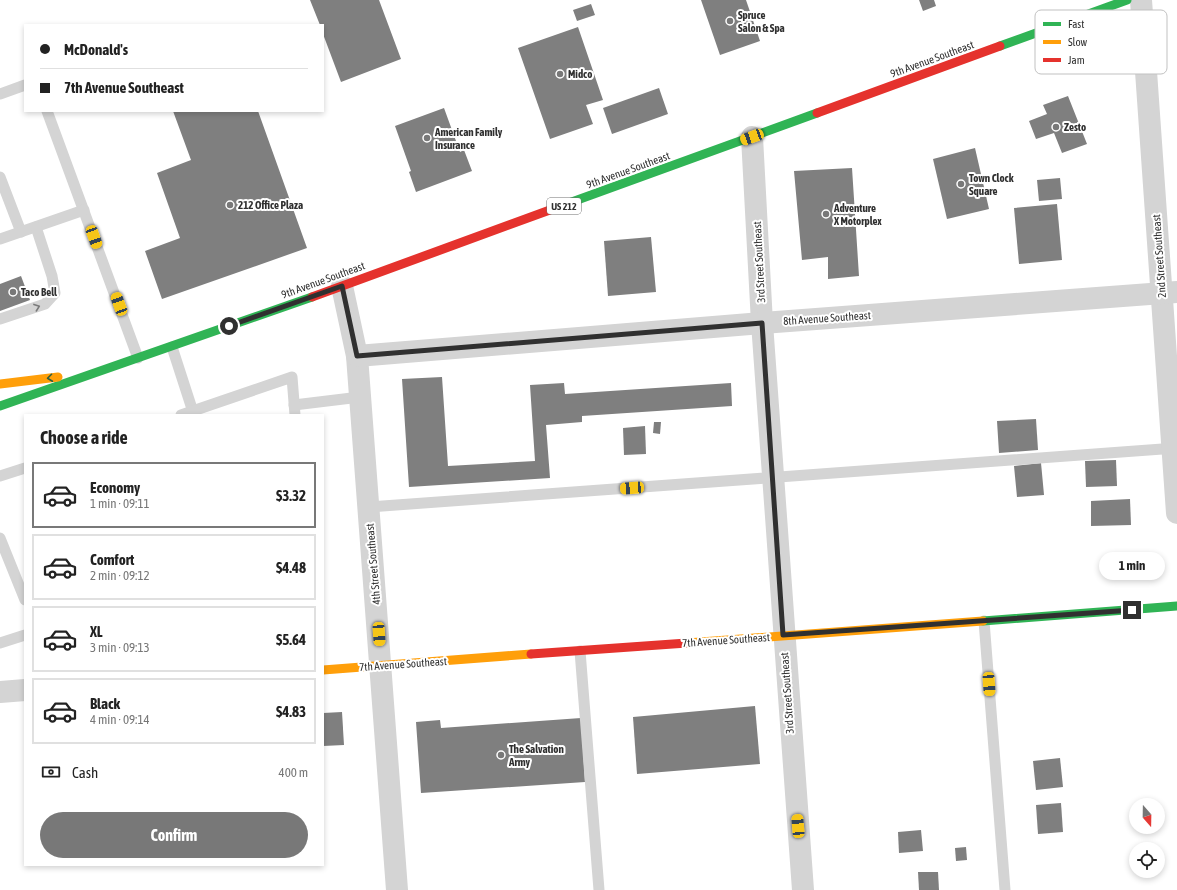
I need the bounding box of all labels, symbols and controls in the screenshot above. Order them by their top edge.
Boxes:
place label: Spruce Salon & Spa [738,9,785,34]
legend [1035,10,1167,74]
marker: Spruce Salon & Spa [725,16,735,26]
text: Fast [1068,18,1084,30]
text: Slow [1068,36,1087,48]
street label: 9th Avenue Southeast [889,38,975,80]
text: McDonald's [64,41,128,58]
text: Jam [1068,54,1085,66]
place label: Midco [568,68,592,80]
marker: Midco [555,69,565,79]
text: 7th Avenue Southeast [64,79,184,96]
place label: Zesto [1064,121,1086,133]
marker: Zesto [1051,122,1061,132]
place label: American Family Insurance [434,126,503,151]
car [739,127,765,147]
marker: American Family Insurance [422,133,432,143]
street label: 9th Avenue Southeast [585,149,671,191]
place label: Town Clock Square [969,172,1014,197]
marker: Town Clock Square [956,179,966,189]
road number: US 212 [547,198,581,214]
place label: 212 Office Plaza [238,199,303,211]
marker: 212 Office Plaza [225,200,235,210]
place label: Adventure X Motorplex [833,202,882,227]
marker: Adventure X Motorplex [821,209,831,219]
street label: 2nd Street Southeast [1150,214,1168,298]
street label: 3rd Street Southeast [751,221,767,303]
car [84,224,104,250]
street label: 9th Avenue Southeast [280,259,366,301]
place label: Taco Bell [21,286,58,298]
marker: Taco Bell [8,287,18,297]
car [109,291,129,317]
one-way arrow [33,304,40,312]
street label: 8th Avenue Southeast [783,309,871,327]
route start [220,317,238,335]
one-way arrow [47,373,53,382]
text: Choose a ride [40,427,128,448]
icon: car [42,477,78,513]
text: Economy [90,479,140,496]
car [620,481,644,495]
text: $3.32 [276,487,306,504]
text: 1 min · 09:11 [90,496,150,511]
street label: 4th Street Southeast [363,523,383,605]
icon: car [42,549,78,585]
text: Comfort [90,551,134,568]
callout: 1 min [1099,552,1165,580]
text: 1 min [1119,558,1145,573]
text: $4.48 [276,559,306,576]
text: 2 min · 09:12 [90,568,150,583]
route end [1123,601,1141,619]
icon: car [42,621,78,657]
car [372,622,386,646]
text: XL [90,623,103,640]
text: $5.64 [276,631,306,648]
street label: 7th Avenue Southeast [682,631,770,649]
text: 3 min · 09:13 [90,640,150,655]
street label: 3rd Street Southeast [778,652,796,734]
street label: 7th Avenue Southeast [359,655,447,673]
car [982,672,996,696]
icon: car [42,693,78,729]
text: Black [90,695,120,712]
text: $4.83 [276,703,306,720]
text: 4 min · 09:14 [90,712,150,727]
place label: The Salvation Army [508,743,564,768]
marker: The Salvation Army [496,750,506,760]
icon: cash [40,761,62,783]
text: Cash [72,764,98,781]
text: 400 m [279,765,308,780]
north arrow [1129,798,1165,834]
map controls [1129,798,1165,878]
button: Confirm [40,812,308,858]
car [791,814,805,838]
button: locate [1129,842,1165,878]

